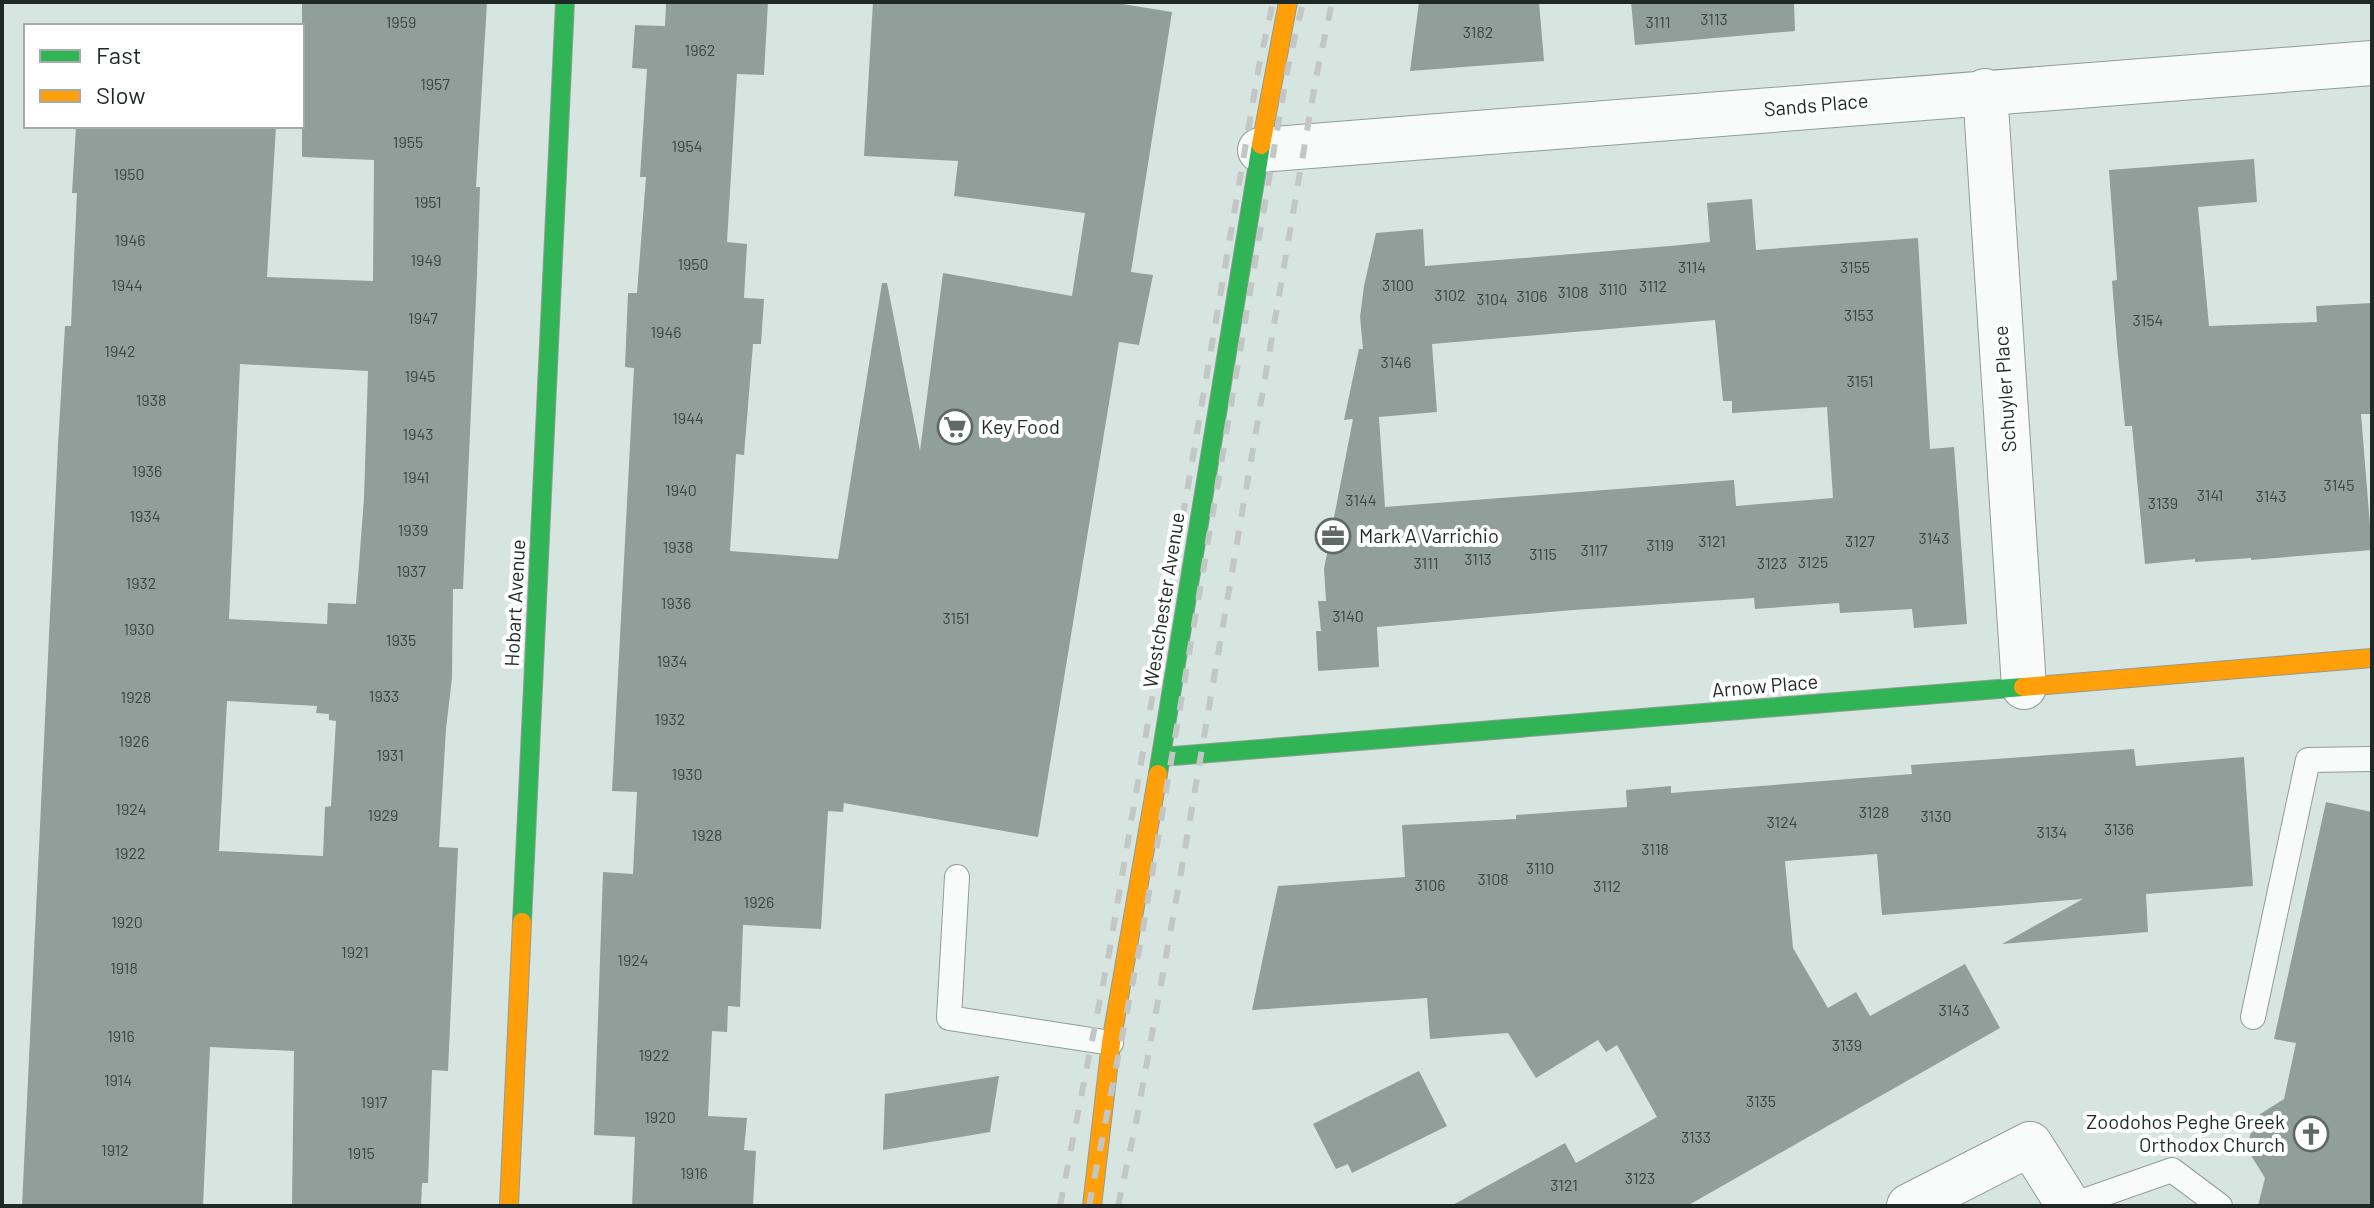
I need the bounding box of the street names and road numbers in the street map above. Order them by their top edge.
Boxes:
street label: Sands Place [1763,87,1869,121]
street label: Schuyler Place [1988,325,2020,453]
street label: Westchester Avenue [1137,510,1189,689]
street label: Hobart Avenue [499,539,529,667]
street label: Arnow Place [1711,668,1819,702]

